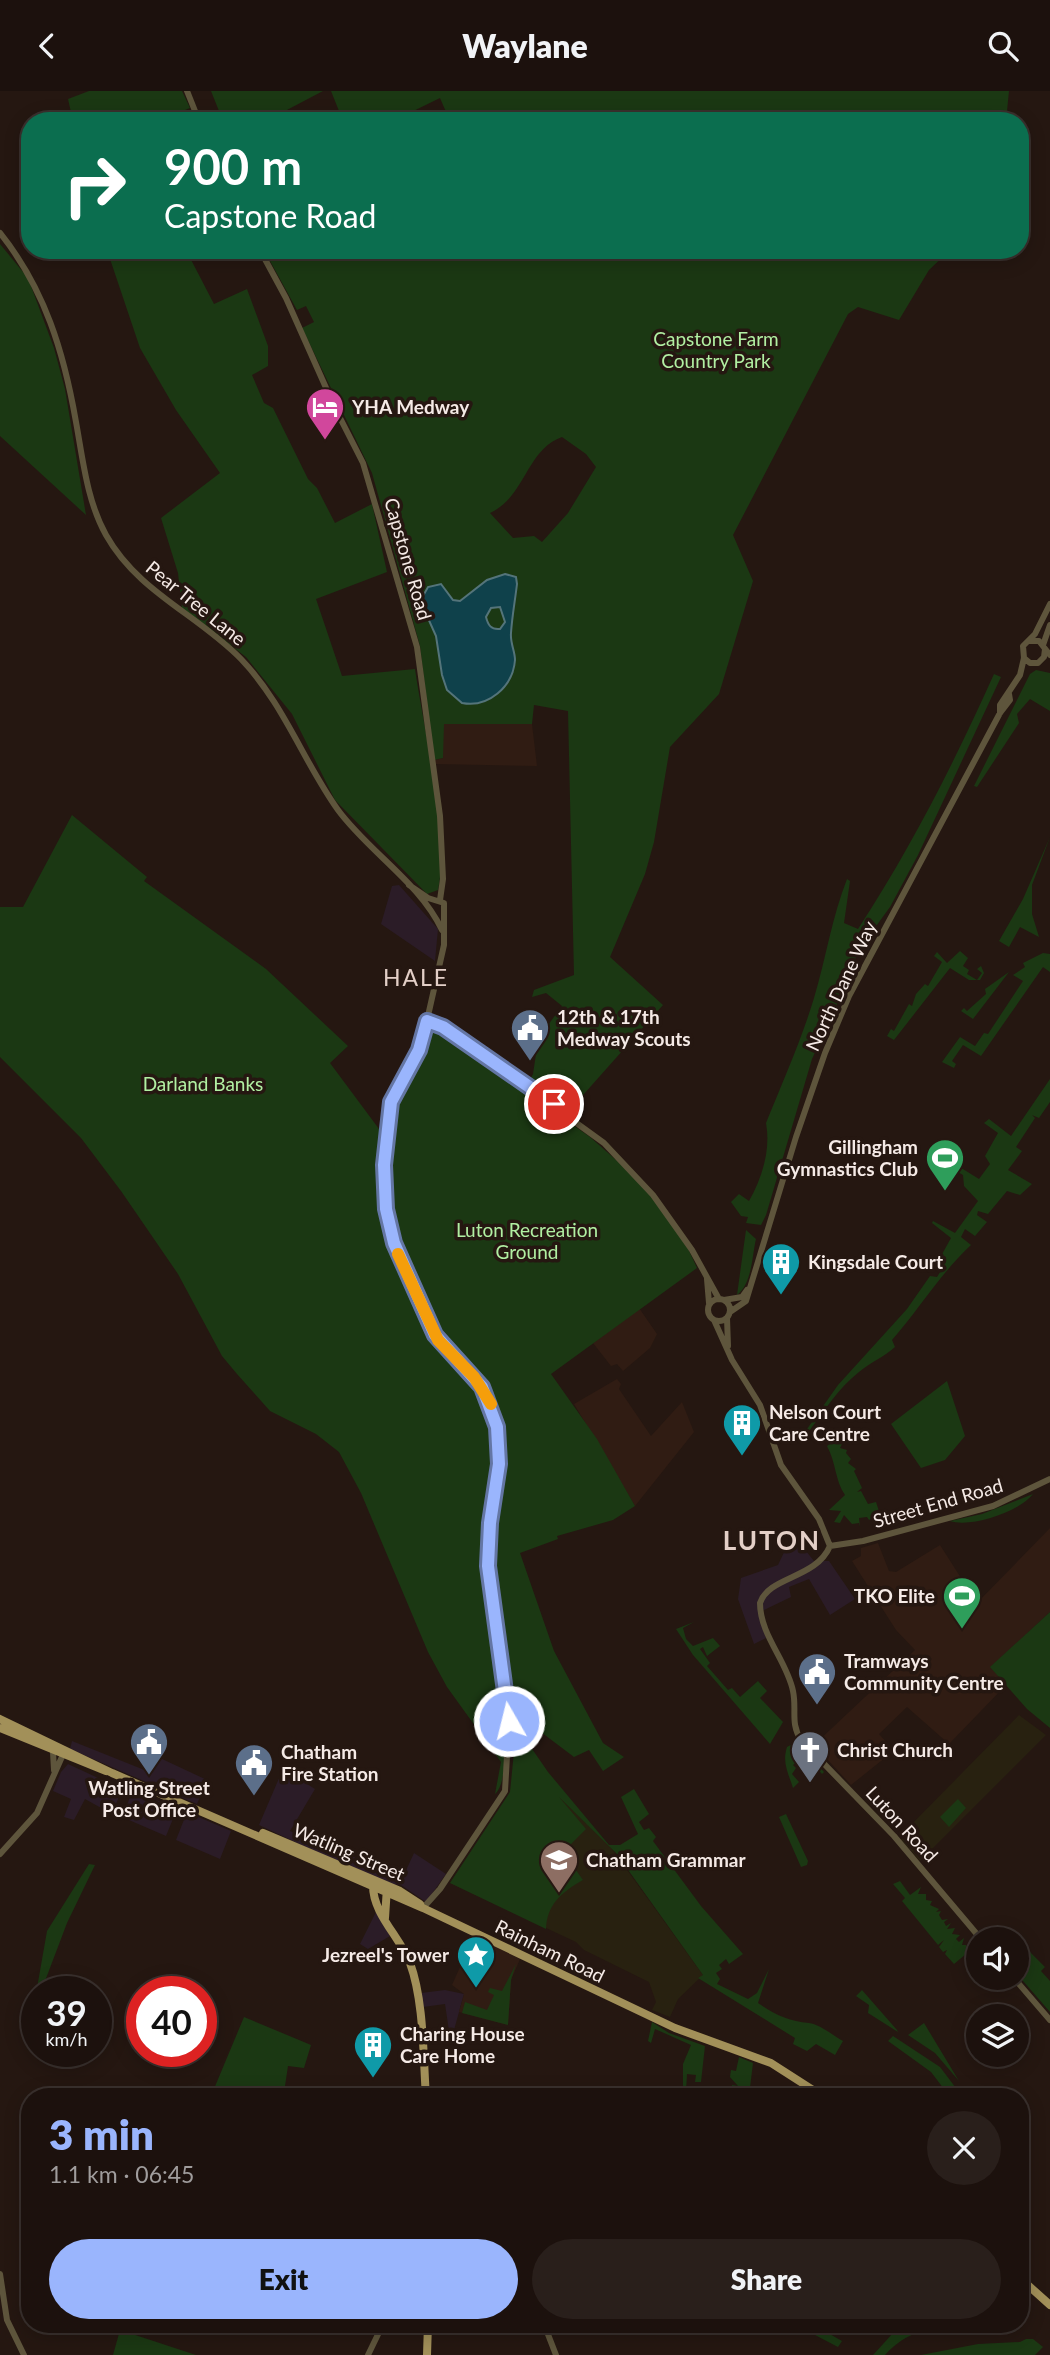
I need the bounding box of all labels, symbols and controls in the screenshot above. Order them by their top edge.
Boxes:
text: Waylane [462,26,588,65]
icon: back [28,27,66,65]
icon: search [984,27,1022,65]
text: 900 m [164,137,302,195]
icon: right [49,140,140,231]
text: Capstone Road [164,196,377,235]
park label: Capstone Farm Country Park [653,327,779,372]
hotel icon: YHA Medway [304,386,346,441]
place label: YHA Medway [351,395,470,418]
street label: Capstone Road [380,495,437,623]
street label: Pear Tree Lane [142,555,251,650]
street label: North Dane Way [800,917,881,1054]
district label: HALE [383,963,449,991]
place label: 12th & 17th Medway Scouts [557,1005,691,1050]
public building icon: 12th & 17th Medway Scouts [509,1007,551,1062]
park label: Darland Banks [143,1072,263,1095]
pin [524,1074,584,1134]
icon: arrive [535,1085,573,1123]
place label: Gillingham Gymnastics Club [777,1135,918,1180]
sports icon: Gillingham Gymnastics Club [924,1137,966,1192]
park label: Luton Recreation Ground [456,1218,598,1263]
building icon: Kingsdale Court [760,1241,802,1296]
place label: Kingsdale Court [808,1250,943,1273]
place label: Nelson Court Care Centre [769,1400,881,1445]
building icon: Nelson Court Care Centre [721,1402,763,1457]
street label: Street End Road [870,1473,1005,1532]
district label: LUTON [723,1524,821,1556]
sports icon: TKO Elite [941,1575,983,1630]
place label: TKO Elite [854,1584,935,1607]
place label: Tramways Community Centre [844,1649,1004,1694]
public building icon: Tramways Community Centre [796,1651,838,1706]
position arrow [472,1684,546,1758]
public building icon: Watling Street Post Office [128,1721,170,1776]
church icon: Christ Church [789,1729,831,1784]
place label: Christ Church [837,1738,953,1761]
place label: Chatham Fire Station [281,1740,379,1785]
public building icon: Chatham Fire Station [233,1742,275,1797]
place label: Watling Street Post Office [88,1776,210,1821]
street label: Luton Road [862,1781,943,1866]
street label: Watling Street [290,1818,409,1885]
school or university icon: Chatham Grammar [538,1839,580,1894]
place label: Chatham Grammar [586,1848,746,1871]
street label: Rainham Road [492,1914,609,1987]
map controls [966,1927,1029,2067]
button: sound [966,1927,1029,1990]
place icon: Jezreel's Tower [455,1934,497,1989]
place label: Jezreel's Tower [322,1943,450,1966]
speed limit sign: 40 [126,1976,217,2067]
text: 39 [46,1991,87,2033]
button: layers [966,2004,1029,2067]
place label: Charing House Care Home [400,2022,525,2067]
building icon: Charing House Care Home [352,2024,394,2079]
text: km/h [45,2028,88,2050]
text: 3 min [49,2109,154,2159]
button: close [927,2111,1001,2185]
text: 1.1 km · 06:45 [49,2160,194,2188]
button: Exit [49,2239,518,2319]
button: Share [532,2239,1001,2319]

